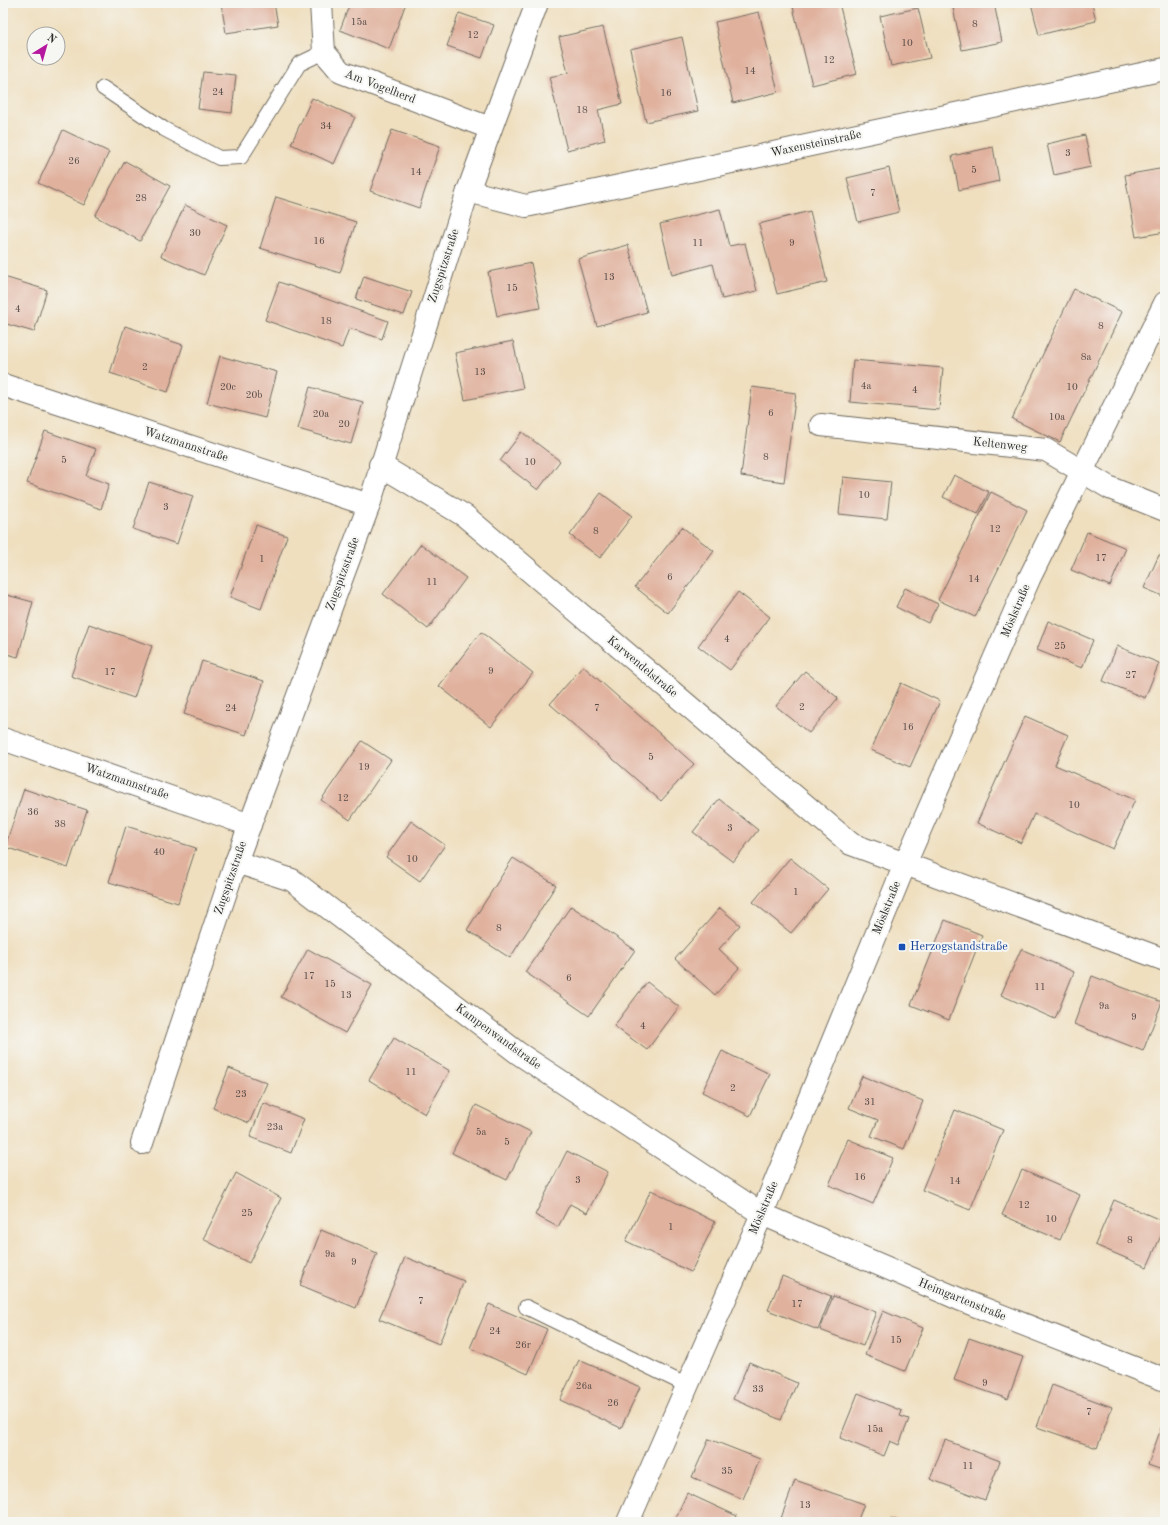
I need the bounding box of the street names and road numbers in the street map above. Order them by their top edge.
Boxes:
street label: Am Vogelherd [343,68,417,106]
street label: Waxensteinstraße [770,128,863,159]
street label: Zugspitzstraße [426,227,462,304]
street label: Watzmannstraße [142,426,230,464]
street label: Keltenweg [972,436,1028,454]
street label: Zugspitzstraße [324,535,362,612]
street label: Möslstraße [999,582,1033,639]
street label: Karwendelstraße [605,634,680,700]
street label: Watzmannstraße [84,762,171,802]
street label: Zugspitzstraße [213,839,249,916]
street label: Möslstraße [871,879,903,936]
street label: Kampenwandstraße [453,1002,543,1072]
street label: Möslstraße [747,1179,781,1236]
street label: Heimgartenstraße [916,1277,1008,1323]

